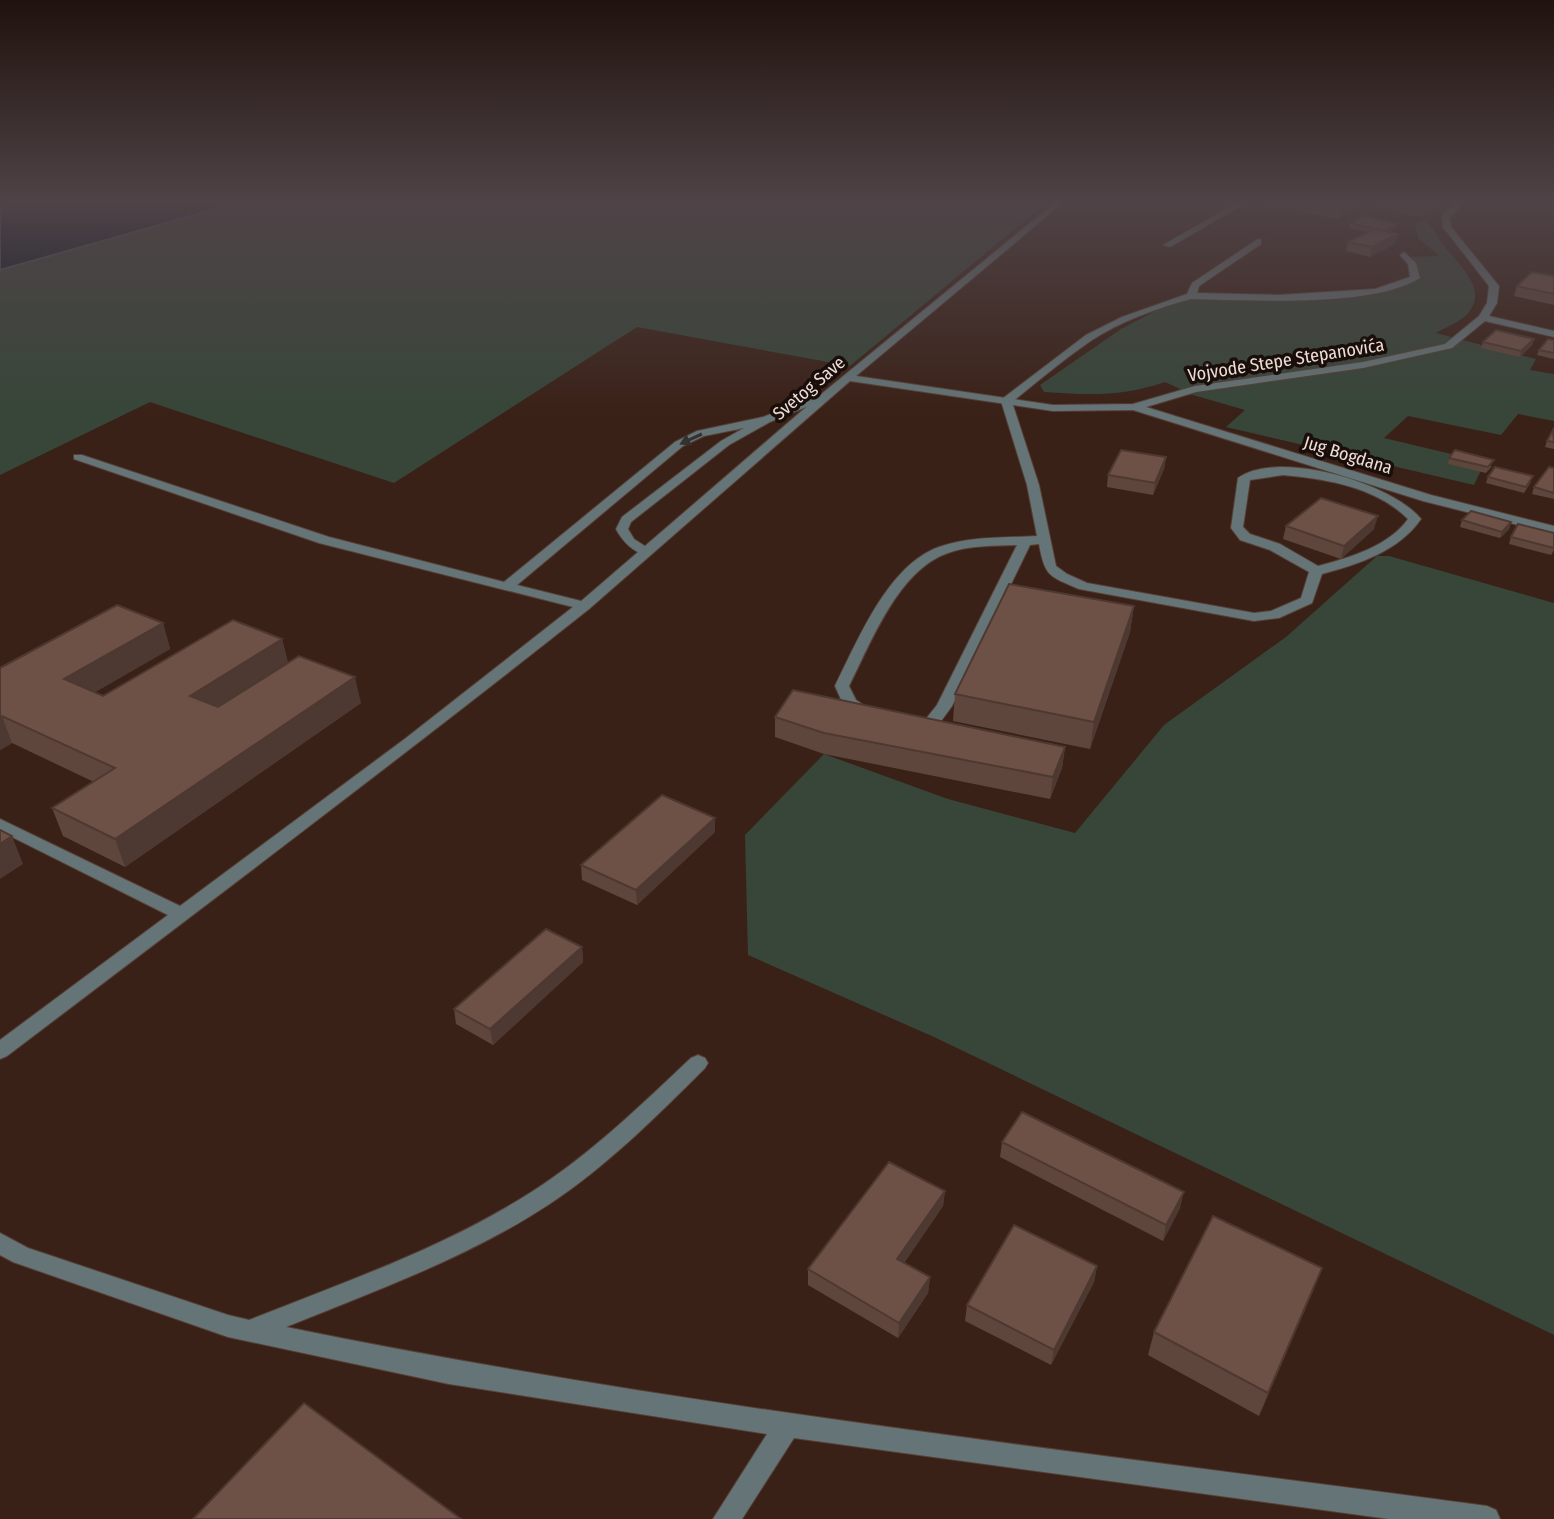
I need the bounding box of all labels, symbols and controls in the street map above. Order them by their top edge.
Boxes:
street label: Vojvode Stepe Stepanovića [1186,334,1386,386]
street label: Svetog Save [768,351,850,425]
street label: Jug Bogdana [1301,431,1395,479]
one-way arrow [679,432,703,445]

